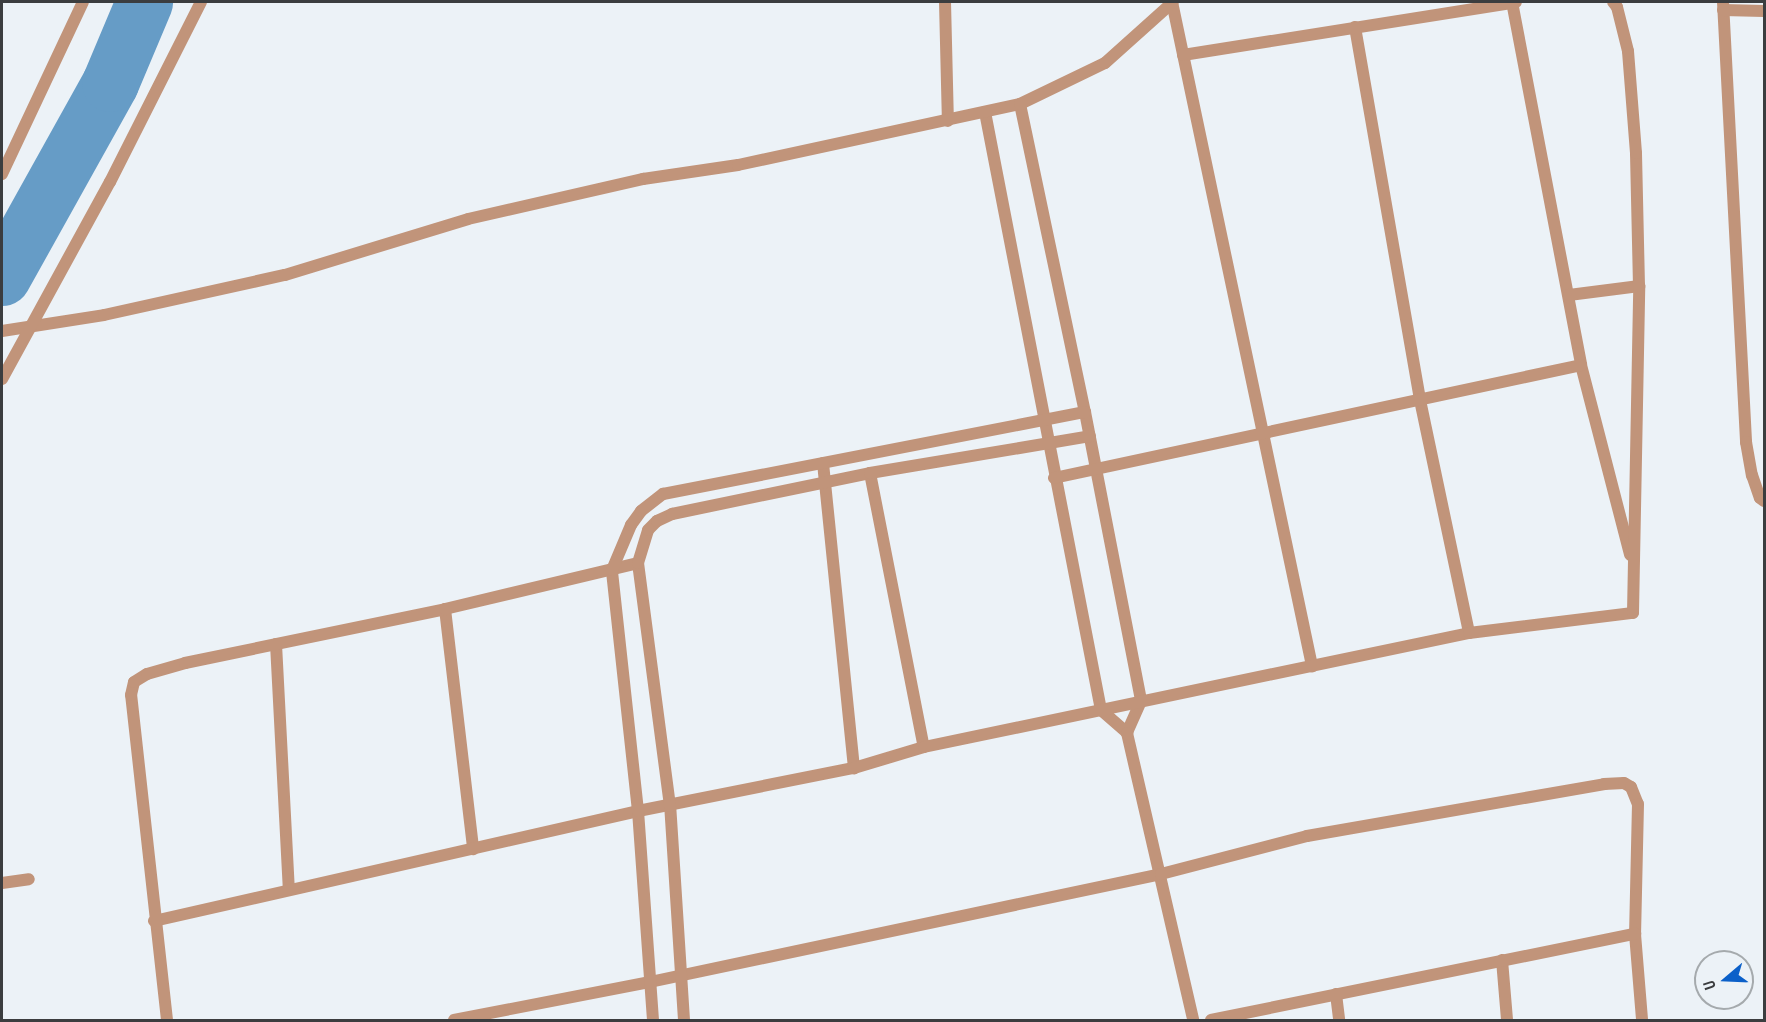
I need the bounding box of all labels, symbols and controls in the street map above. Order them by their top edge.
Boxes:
north arrow [1694,950,1754,1010]
text: U [1698,978,1720,992]

